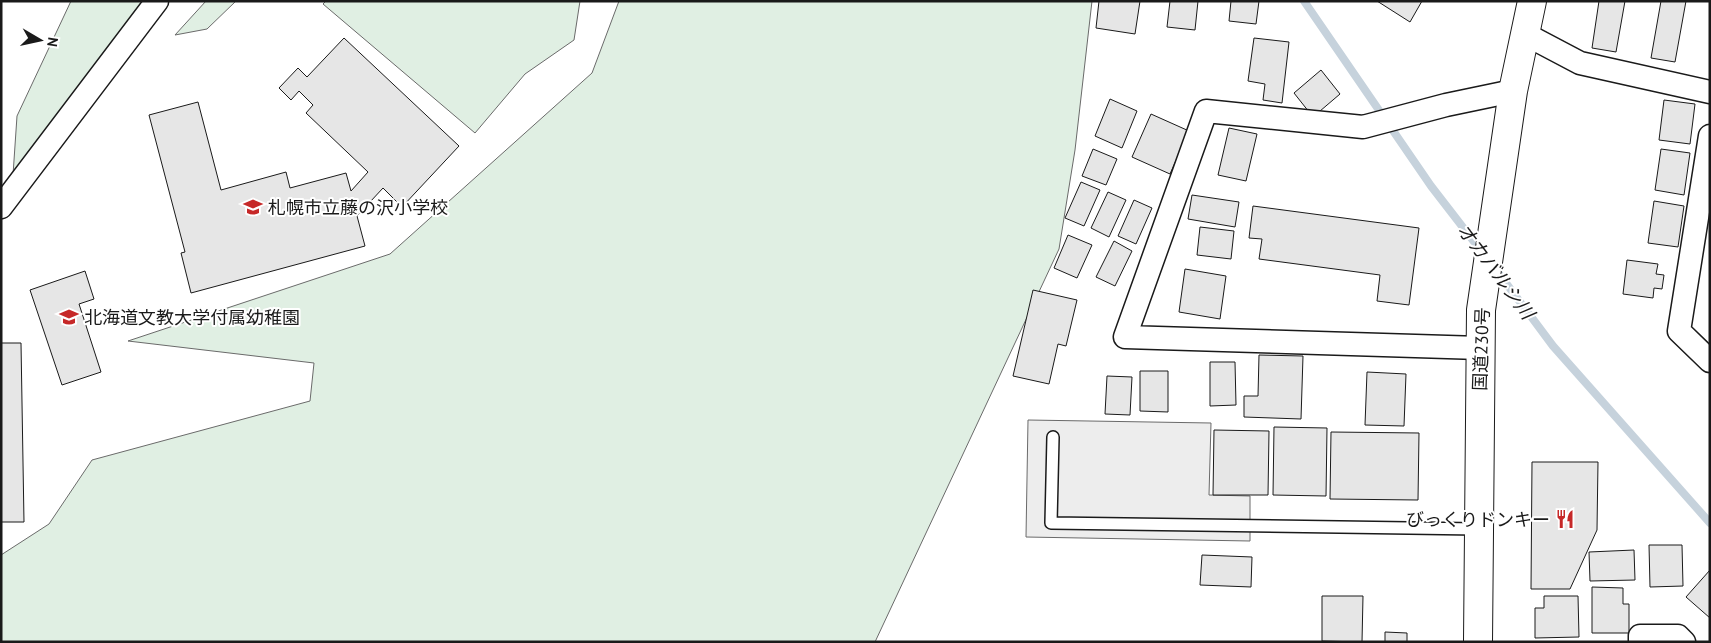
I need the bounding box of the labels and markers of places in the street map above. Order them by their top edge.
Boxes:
school or university icon: 札幌市立藤の沢小学校 [242,196,264,218]
place label: 札幌市立藤の沢小学校 [268,196,448,219]
school or university icon: 北海道文教大学付属幼稚園 [58,306,80,328]
place label: 北海道文教大学付属幼稚園 [84,306,300,329]
place label: びっくりドンキー [1406,508,1550,531]
restaurant icon: びっくりドンキー [1554,508,1576,530]

